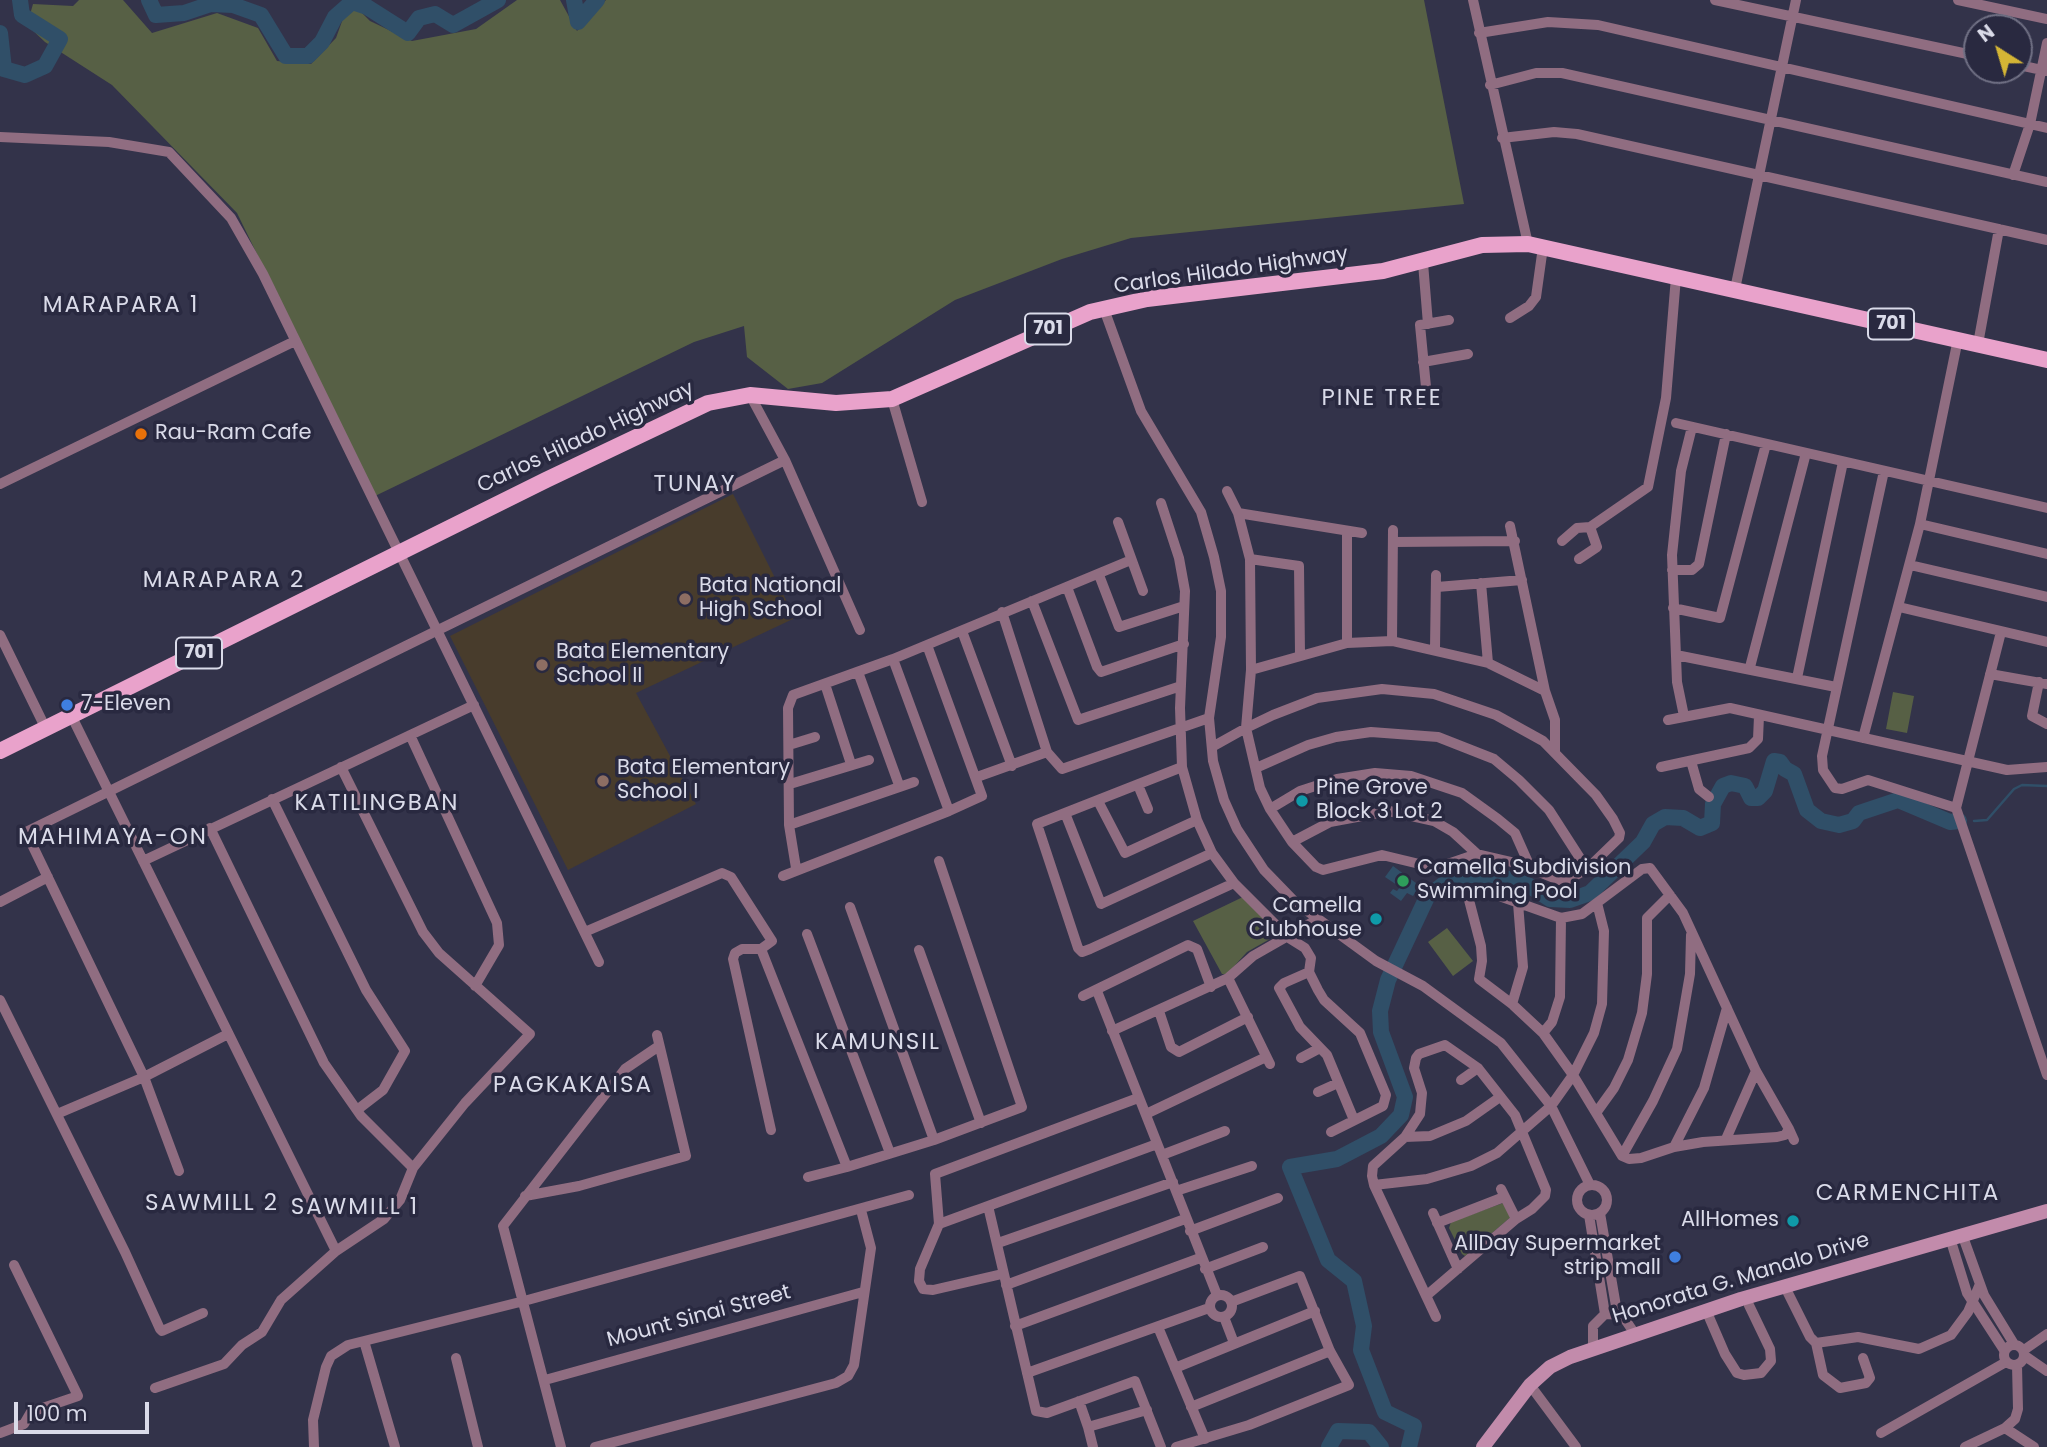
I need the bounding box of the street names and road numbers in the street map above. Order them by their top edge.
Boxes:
street label: Carlos Hilado Highway [1112,242,1350,300]
road number: 701 [1868,308,1914,340]
road number: 701 [1025,314,1071,344]
street label: Carlos Hilado Highway [474,377,698,499]
road number: 701 [176,638,222,668]
street label: Honorata G. Manalo Drive [1609,1228,1873,1330]
street label: Mount Sinai Street [604,1280,794,1354]

